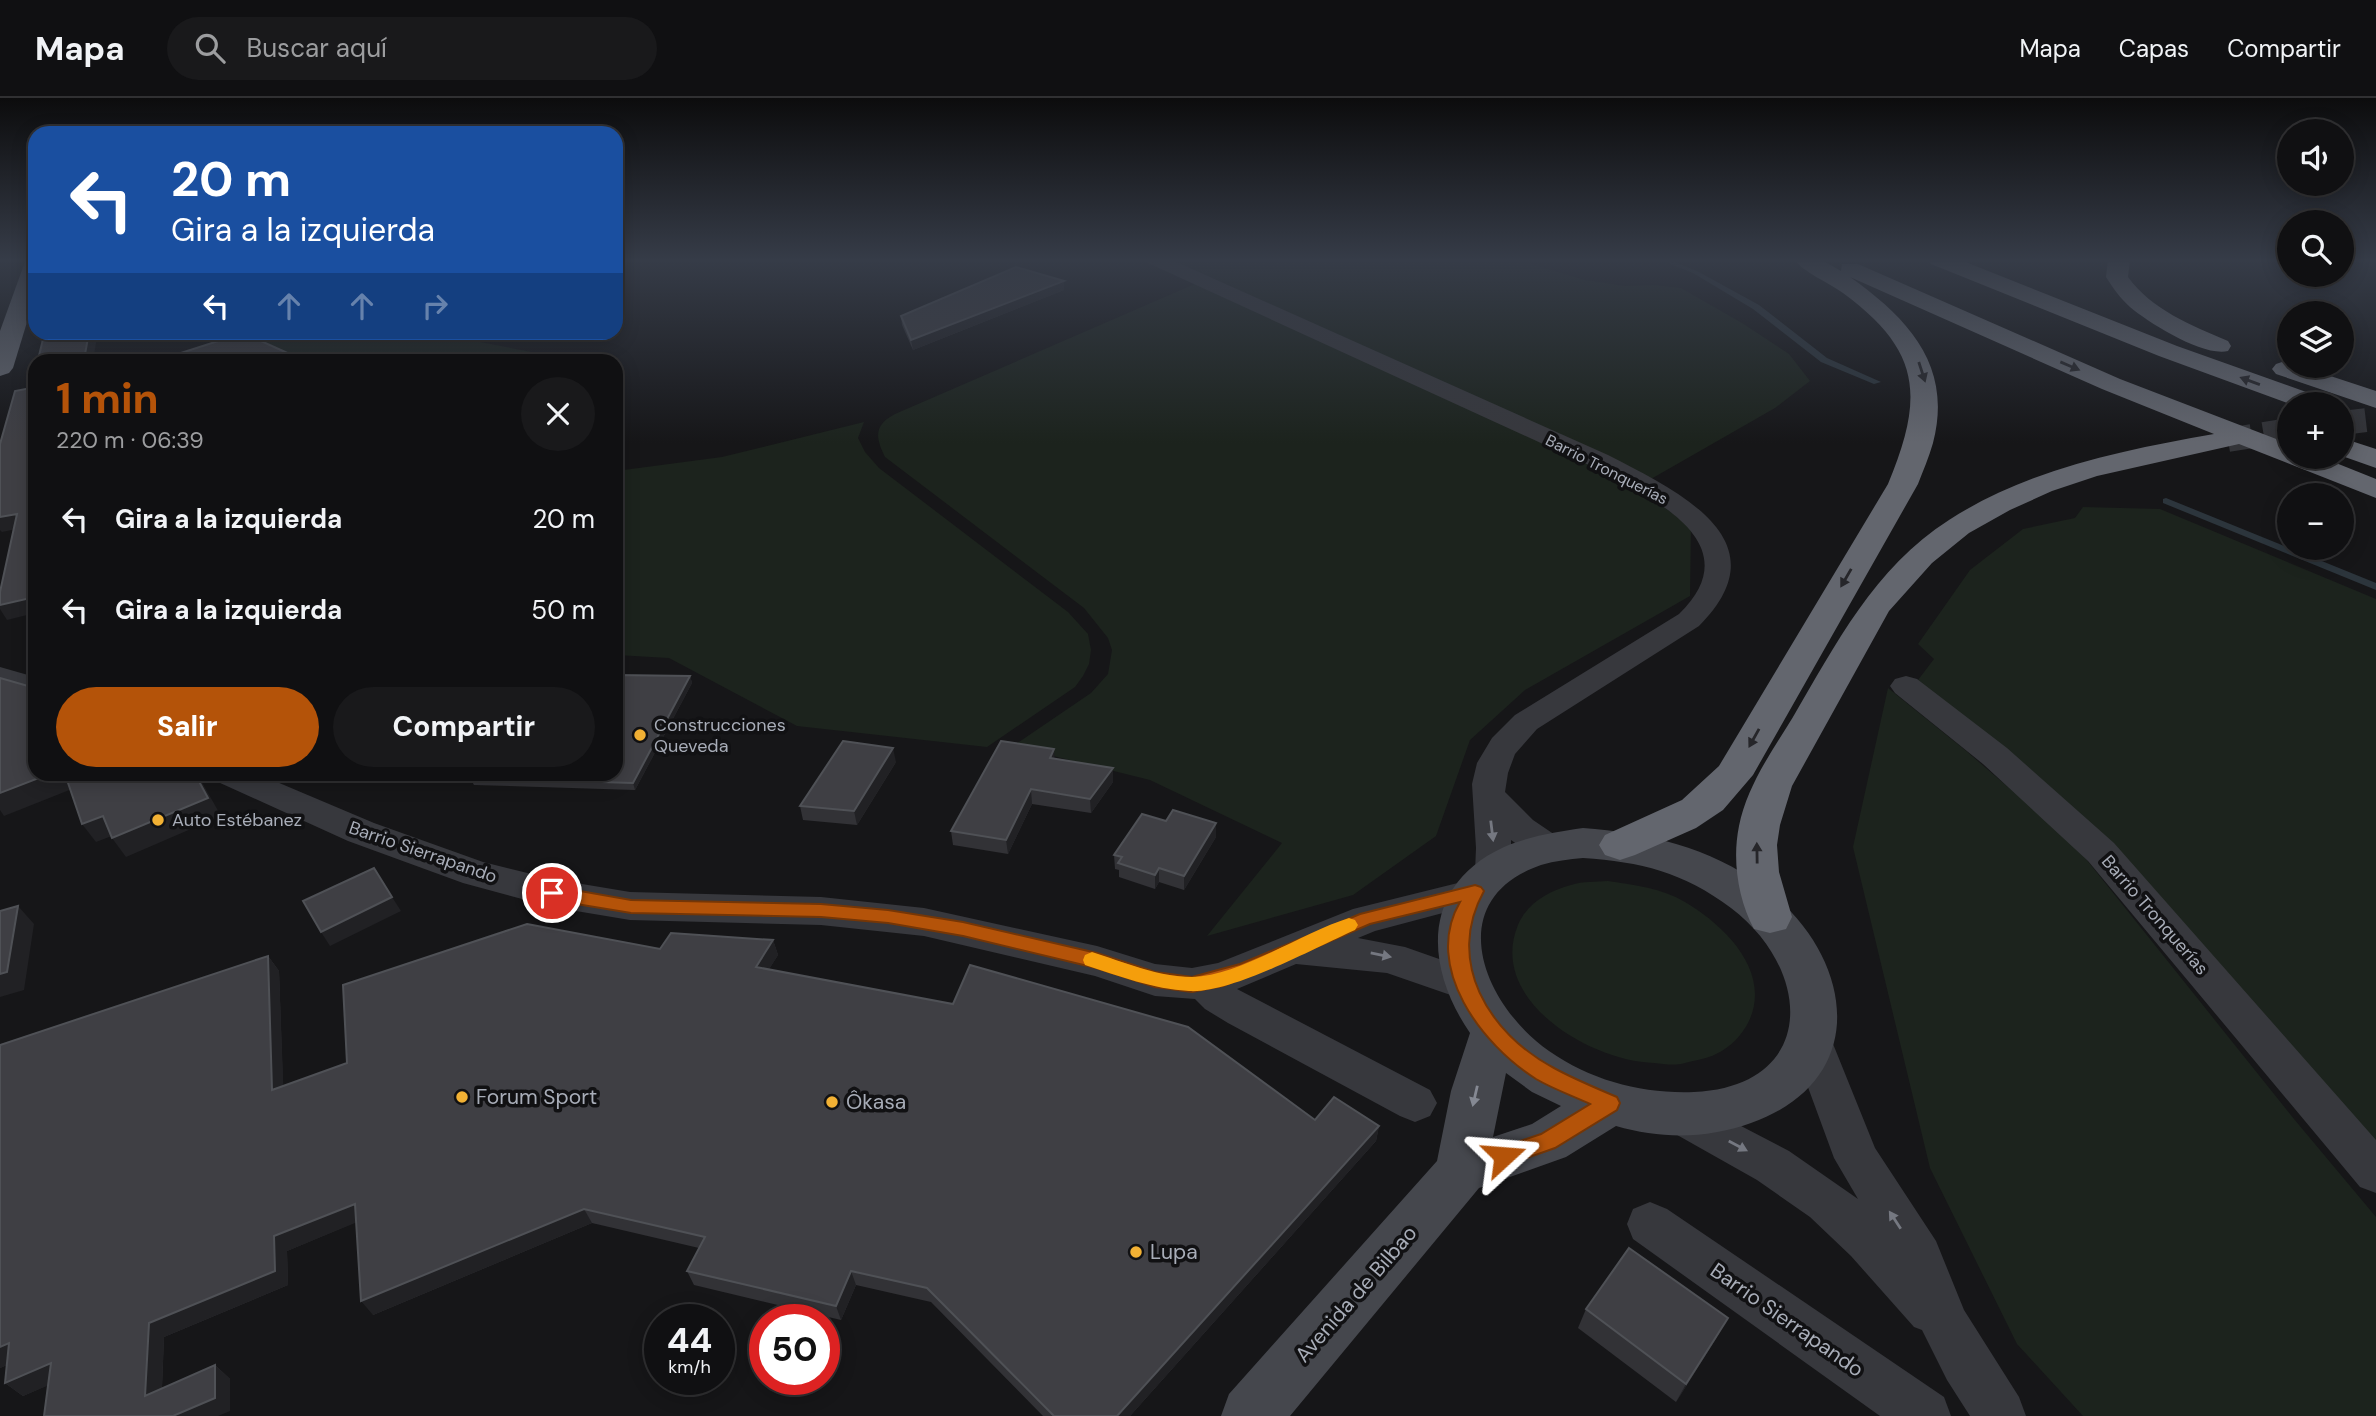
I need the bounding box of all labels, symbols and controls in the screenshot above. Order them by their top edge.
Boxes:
search box [167,17,657,80]
text: Mapa [35,27,125,70]
icon: search [191,29,229,67]
text: Buscar aquí [247,31,387,65]
text: Mapa [2019,33,2081,64]
text: Capas [2119,33,2189,64]
text: Compartir [2227,33,2341,64]
map controls [2277,119,2354,560]
button: sound [2277,119,2354,196]
text: 20 m [171,147,291,211]
icon: left [56,154,147,245]
text: Gira a la izquierda [171,209,435,251]
button: search [2277,210,2354,287]
icon: left [197,287,235,325]
icon: ahead [270,287,308,325]
icon: ahead [343,287,381,325]
icon: right [416,287,454,325]
button: layers [2277,301,2354,378]
one-way arrow [1917,361,1927,382]
one-way arrow [2060,361,2081,372]
text: 1 min [56,371,159,426]
one-way arrow [2239,375,2260,386]
button: close [521,377,595,451]
button: + [2277,392,2354,469]
text: 220 m · 06:39 [56,425,204,455]
street label: Barrio Tronquerías [1542,430,1672,509]
button: − [2277,483,2354,560]
icon: left [56,500,94,538]
text: Gira a la izquierda [115,502,342,536]
text: 20 m [532,502,595,536]
one-way arrow [1840,569,1852,588]
icon: left [56,591,94,629]
text: Gira a la izquierda [115,593,342,627]
text: 50 m [531,593,595,627]
button: Salir [56,687,319,767]
button: Compartir [333,687,595,767]
place label: Construcciones Queveda [654,713,786,758]
marker: Construcciones Queveda [632,727,648,743]
one-way arrow [1748,728,1760,748]
place label: Auto Estébanez [172,808,302,832]
marker: Auto Estébanez [150,812,166,828]
street label: Barrio Sierrapando [346,815,500,889]
one-way arrow [1487,820,1498,842]
one-way arrow [1751,842,1763,864]
street label: Barrio Tronquerías [2096,850,2214,980]
pin [522,863,582,923]
icon: arrive [533,874,571,912]
one-way arrow [1370,950,1392,961]
place label: Forum Sport [476,1083,597,1111]
one-way arrow [1469,1085,1480,1107]
place label: Ôkasa [846,1088,906,1116]
marker: Forum Sport [454,1089,470,1105]
marker: Ôkasa [824,1094,840,1110]
position arrow [1467,1119,1541,1193]
one-way arrow [1728,1140,1748,1152]
one-way arrow [1889,1210,1902,1229]
street label: Avenida de Bilbao [1289,1220,1423,1368]
place label: Lupa [1150,1238,1198,1266]
marker: Lupa [1128,1244,1144,1260]
street label: Barrio Sierrapando [1705,1257,1869,1383]
speed limit sign: 50 [749,1304,840,1395]
text: 44 [667,1317,712,1363]
text: km/h [668,1355,711,1379]

